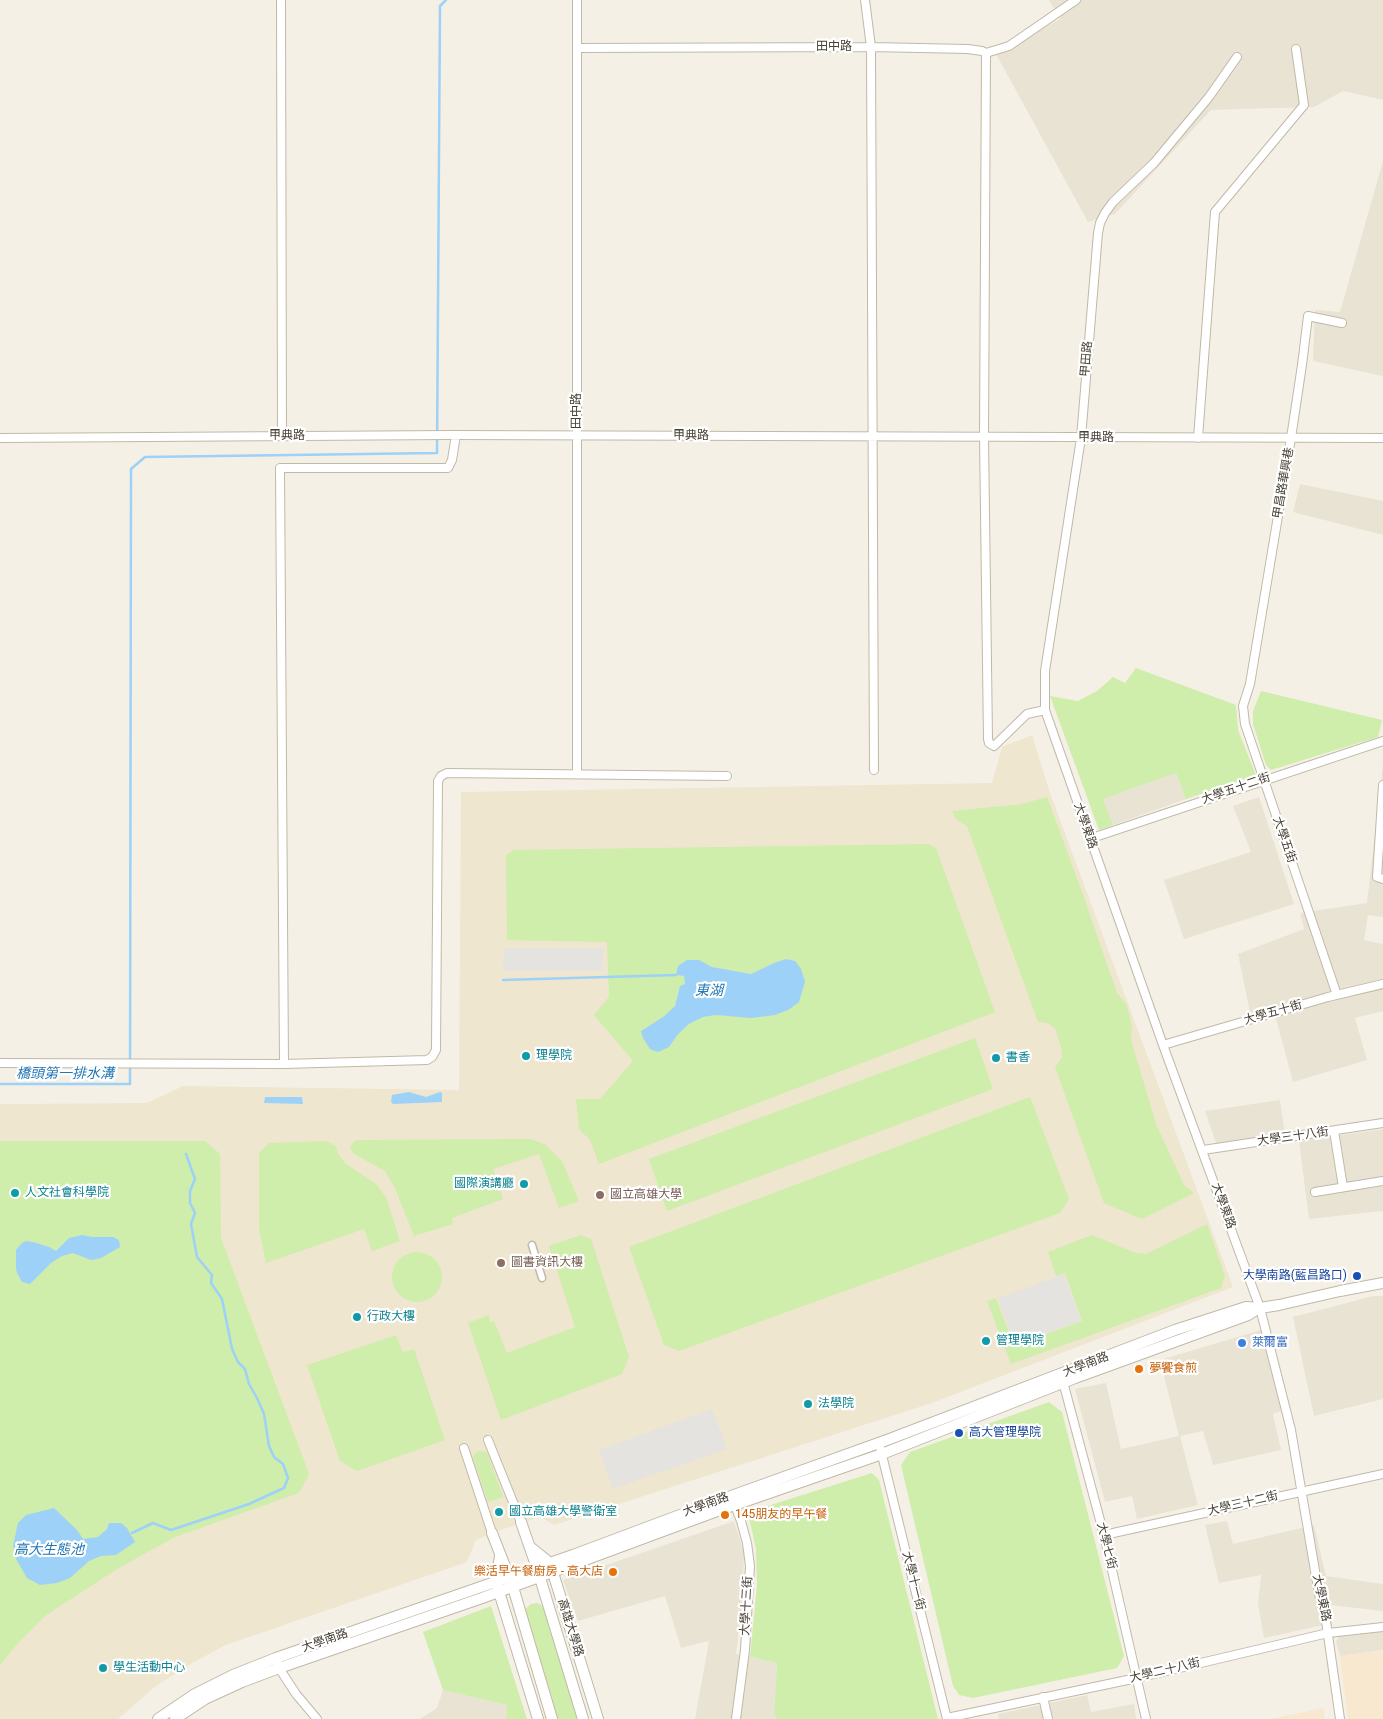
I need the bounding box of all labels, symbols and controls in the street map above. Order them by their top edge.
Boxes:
street label: 田中路 [816,40,852,54]
street label: 甲田路 [1078,340,1096,378]
street label: 田中路 [570,393,584,429]
street label: 甲典路 [269,429,305,443]
street label: 甲典路 [673,429,709,443]
street label: 甲典路 [1078,431,1114,445]
street label: 甲昌路華興巷 [1271,446,1297,520]
street label: 大學五十二街 [1200,770,1272,808]
street label: 大學東路 [1070,801,1100,851]
street label: 大學五街 [1269,815,1299,865]
water label: 東湖 [695,983,723,999]
street label: 大學五十街 [1242,998,1304,1028]
place label: 理學院 [536,1049,572,1063]
marker: 理學院 [520,1050,532,1062]
place label: 書香 [1006,1051,1030,1065]
marker: 書香 [990,1052,1002,1064]
water label: 橋頭第一排水溝 [16,1066,114,1082]
street label: 大學三十八街 [1256,1125,1330,1149]
place label: 國際演講廳 [454,1177,514,1191]
marker: 國際演講廳 [518,1178,530,1190]
street label: 大學東路 [1208,1181,1238,1231]
place label: 人文社會科學院 [25,1186,109,1200]
marker: 人文社會科學院 [9,1187,21,1199]
place label: 國立高雄大學 [610,1188,682,1202]
marker: 國立高雄大學 [594,1189,606,1201]
place label: 圖書資訊大樓 [511,1256,583,1270]
marker: 圖書資訊大樓 [495,1257,507,1269]
place label: 大學南路(藍昌路口) [1243,1269,1347,1283]
marker: 大學南路(藍昌路口) [1351,1270,1363,1282]
place label: 行政大樓 [367,1310,415,1324]
marker: 行政大樓 [351,1311,363,1323]
place label: 管理學院 [996,1334,1044,1348]
marker: 管理學院 [980,1335,992,1347]
place label: 萊爾富 [1252,1336,1288,1350]
marker: 萊爾富 [1236,1337,1248,1349]
street label: 大學南路 [1061,1350,1111,1380]
place label: 夢饗食煎 [1149,1362,1197,1376]
marker: 夢饗食煎 [1133,1363,1145,1375]
place label: 法學院 [818,1397,854,1411]
marker: 法學院 [802,1398,814,1410]
place label: 高大管理學院 [969,1426,1041,1440]
marker: 高大管理學院 [953,1427,965,1439]
street label: 大學三十二街 [1206,1489,1280,1519]
street label: 大學南路 [681,1490,731,1520]
place label: 國立高雄大學警衛室 [509,1505,617,1519]
marker: 國立高雄大學警衛室 [493,1506,505,1518]
place label: 145朋友的早午餐 [735,1508,827,1522]
marker: 145朋友的早午餐 [719,1509,731,1521]
street label: 大學七街 [1093,1521,1119,1571]
water label: 高大生態池 [14,1542,84,1558]
street label: 大學十一街 [899,1550,927,1612]
place label: 樂活早午餐廚房 - 高大店 [474,1565,603,1579]
marker: 樂活早午餐廚房 - 高大店 [607,1566,619,1578]
street label: 大學東路 [1309,1573,1333,1623]
street label: 大學十三街 [738,1576,756,1636]
street label: 高雄大學路 [554,1597,586,1659]
street label: 大學南路 [300,1626,350,1656]
street label: 大學二十八街 [1128,1656,1202,1686]
place label: 學生活動中心 [113,1661,185,1675]
marker: 學生活動中心 [97,1662,109,1674]

